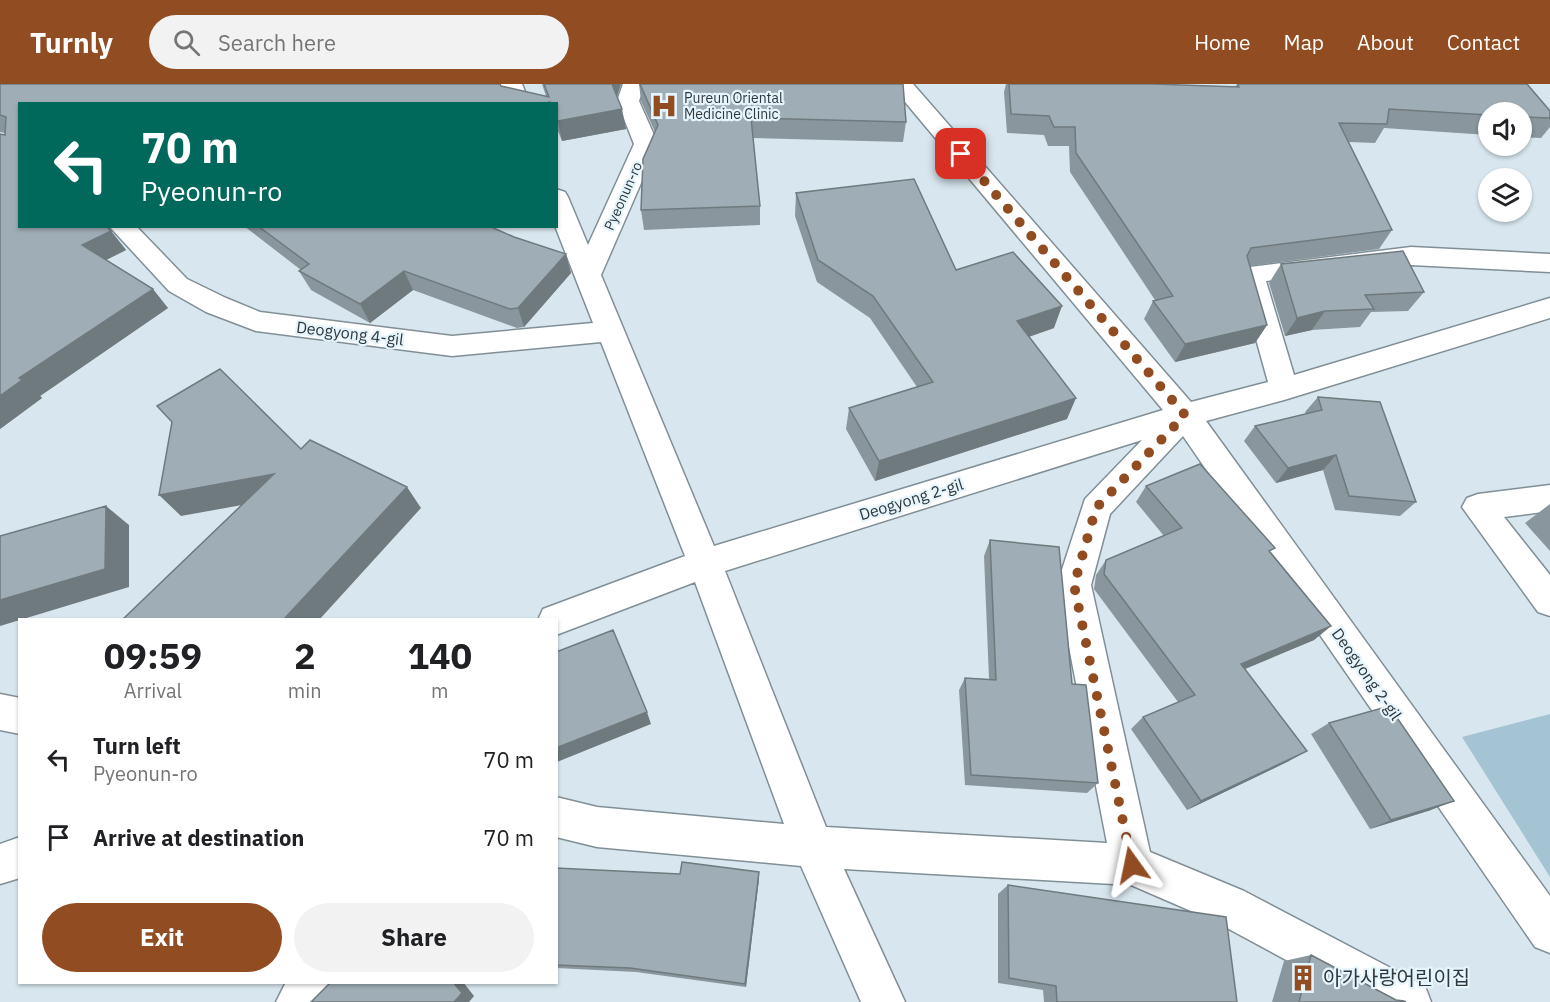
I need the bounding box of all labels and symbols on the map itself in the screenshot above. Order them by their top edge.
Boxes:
place label: Pureun Oriental Medicine Clinic [684,89,783,123]
hospital icon: Pureun Oriental Medicine Clinic [649,91,679,121]
pin [935,128,986,179]
street label: Pyeonun-ro [600,159,646,233]
street label: Deogyong 4-gil [295,316,405,350]
street label: Deogyong 2-gil [856,474,966,524]
street label: Deogyong 2-gil [1328,624,1406,724]
position arrow [1100,833,1164,897]
building icon: 아가사랑어린이집 [1288,963,1318,993]
place label: 아가사랑어린이집 [1323,964,1470,991]

